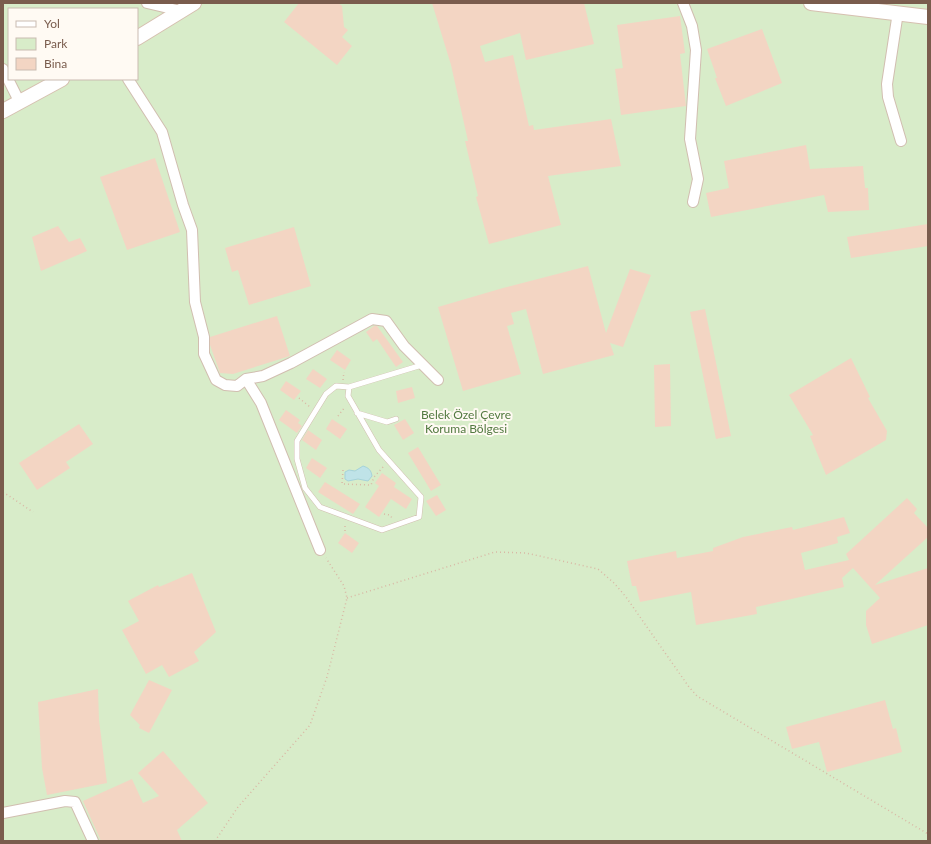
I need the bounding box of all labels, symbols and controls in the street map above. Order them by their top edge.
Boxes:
legend [8,8,138,80]
text: Yol [44,16,60,31]
text: Park [44,36,68,51]
text: Bina [44,56,67,71]
park label: Belek Özel Çevre Koruma Bölgesi [421,407,511,436]

